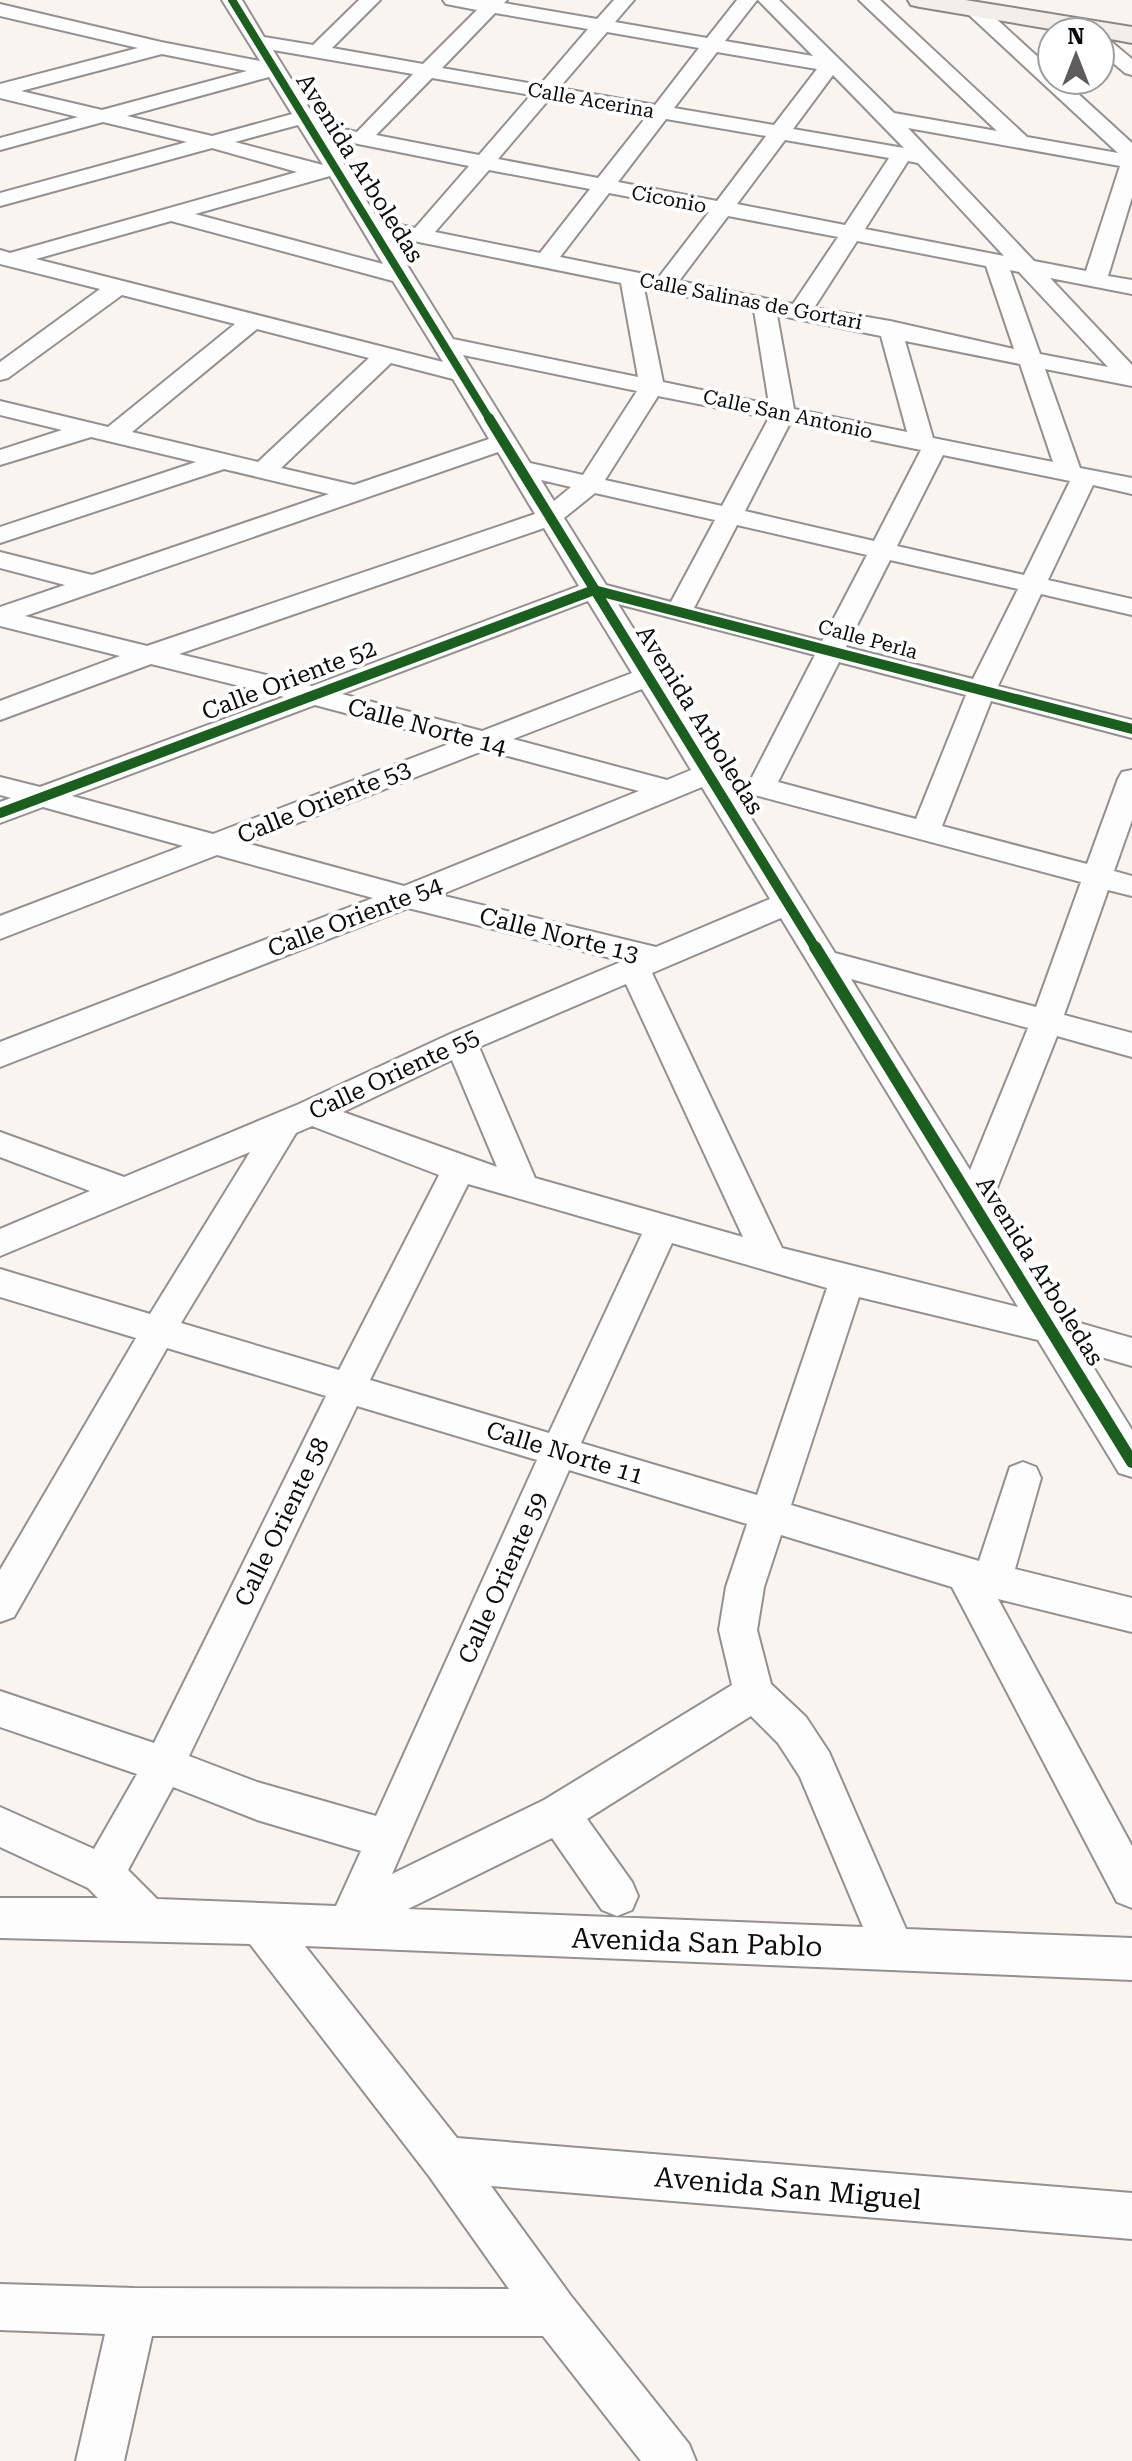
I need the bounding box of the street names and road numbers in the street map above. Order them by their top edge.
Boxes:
street label: Avenida Arboledas [290,68,430,268]
street label: Calle Acerina [526,77,656,123]
street label: Ciconio [629,180,709,218]
street label: Calle Salinas de Gortari [638,268,864,334]
street label: Calle San Antonio [701,384,875,444]
street label: Calle Perla [816,614,921,664]
street label: Avenida Arboledas [630,620,770,820]
street label: Calle Oriente 52 [198,634,380,726]
street label: Calle Norte 14 [345,692,510,762]
street label: Calle Oriente 53 [233,754,415,850]
street label: Calle Oriente 54 [264,871,447,963]
street label: Calle Norte 13 [477,902,641,968]
street label: Calle Oriente 55 [305,1022,483,1126]
street label: Avenida Arboledas [970,1171,1110,1371]
street label: Calle Norte 11 [483,1416,647,1490]
street label: Calle Oriente 58 [229,1433,335,1611]
street label: Calle Oriente 59 [453,1488,553,1668]
street label: Avenida San Pablo [571,1922,823,1963]
street label: Avenida San Miguel [653,2160,923,2217]

